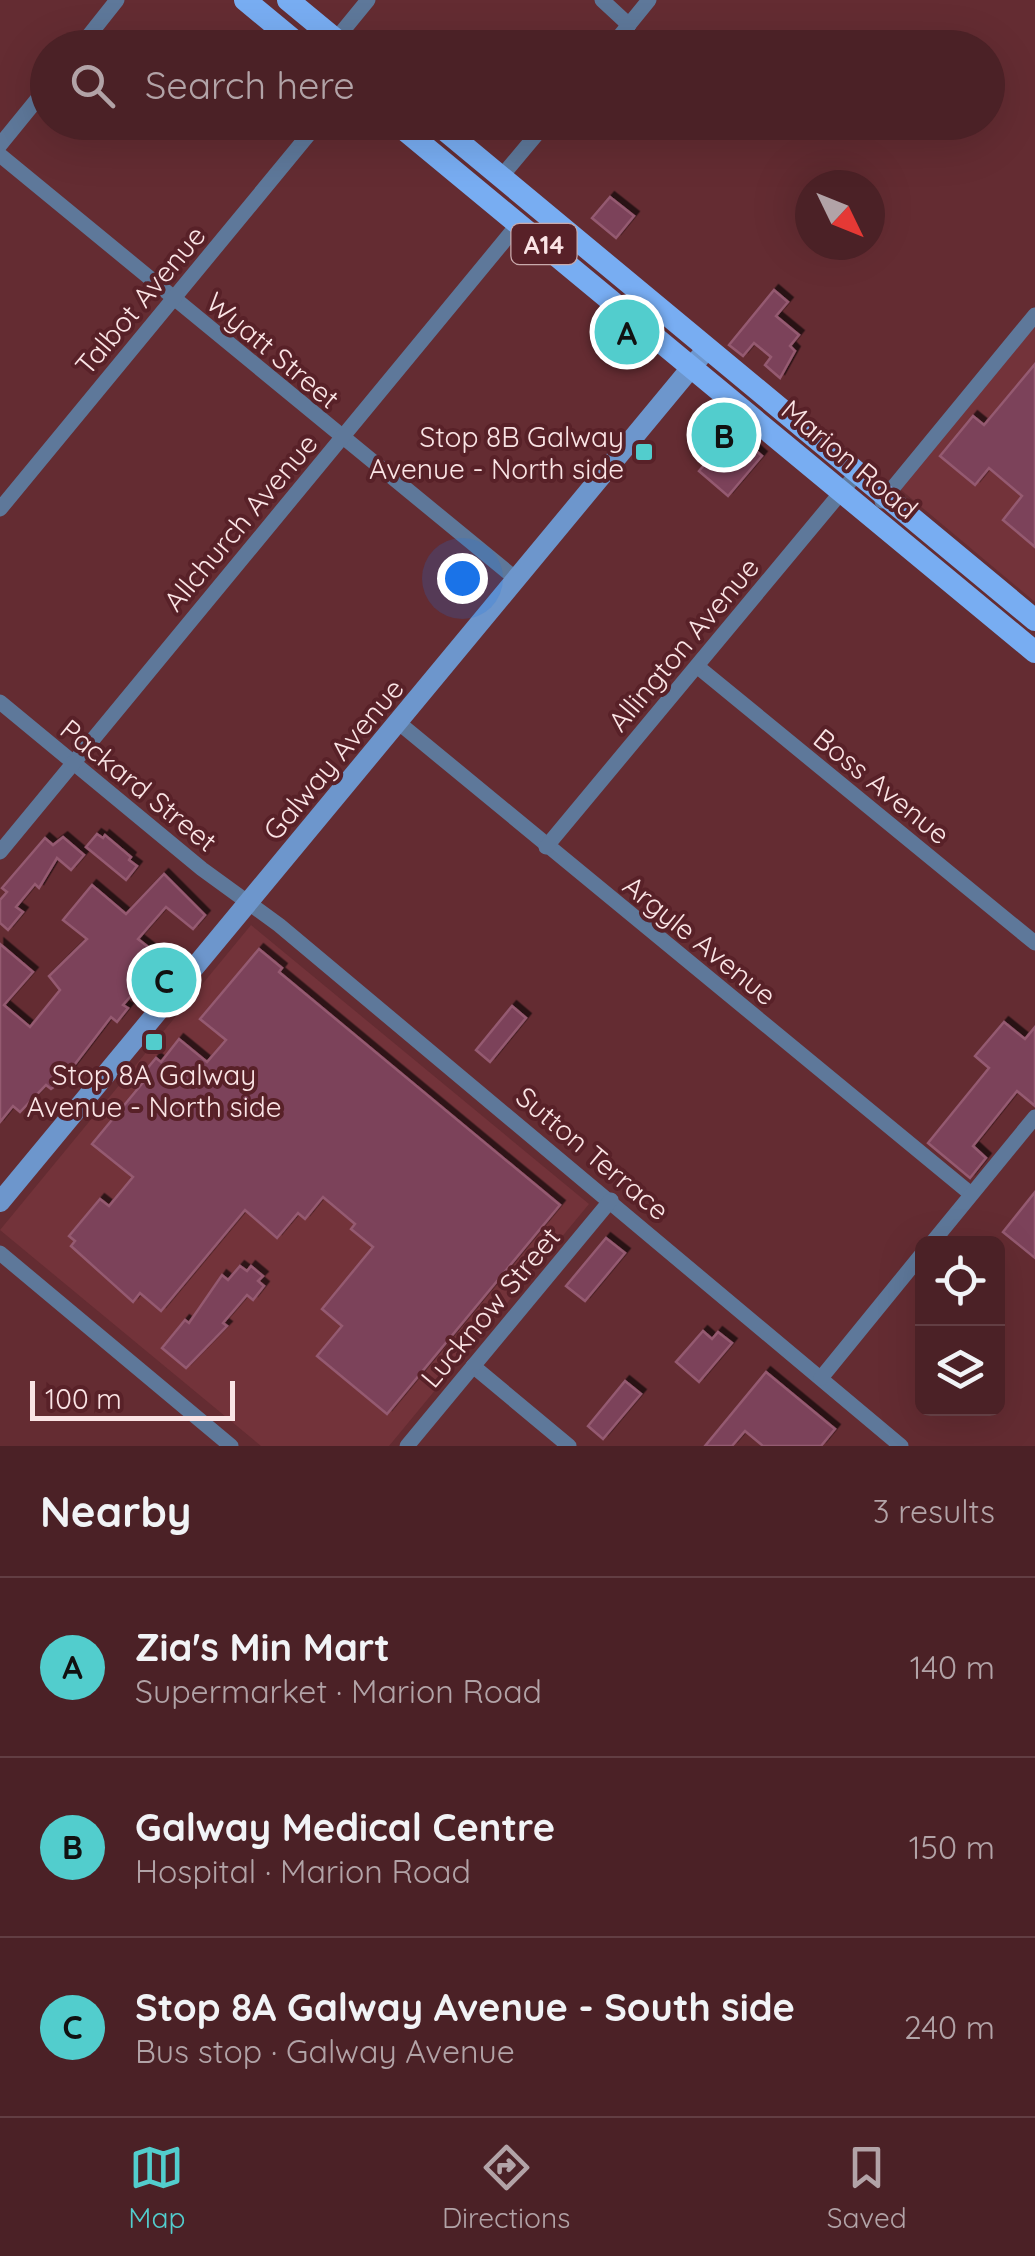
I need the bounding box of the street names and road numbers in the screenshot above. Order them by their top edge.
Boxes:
street label: Talbot Avenue [67,218,213,382]
road number: A14 [512,224,576,264]
street label: Wyatt Street [199,284,347,416]
street label: Marion Road [775,392,925,526]
street label: Allchurch Avenue [156,426,324,618]
street label: Allington Avenue [600,550,766,738]
street label: Galway Avenue [255,671,411,847]
street label: Packard Street [54,711,224,859]
street label: Boss Avenue [807,721,957,851]
street label: Argyle Avenue [616,867,784,1013]
street label: Sutton Terrace [509,1079,677,1227]
street label: Lucknow Street [413,1220,567,1394]

